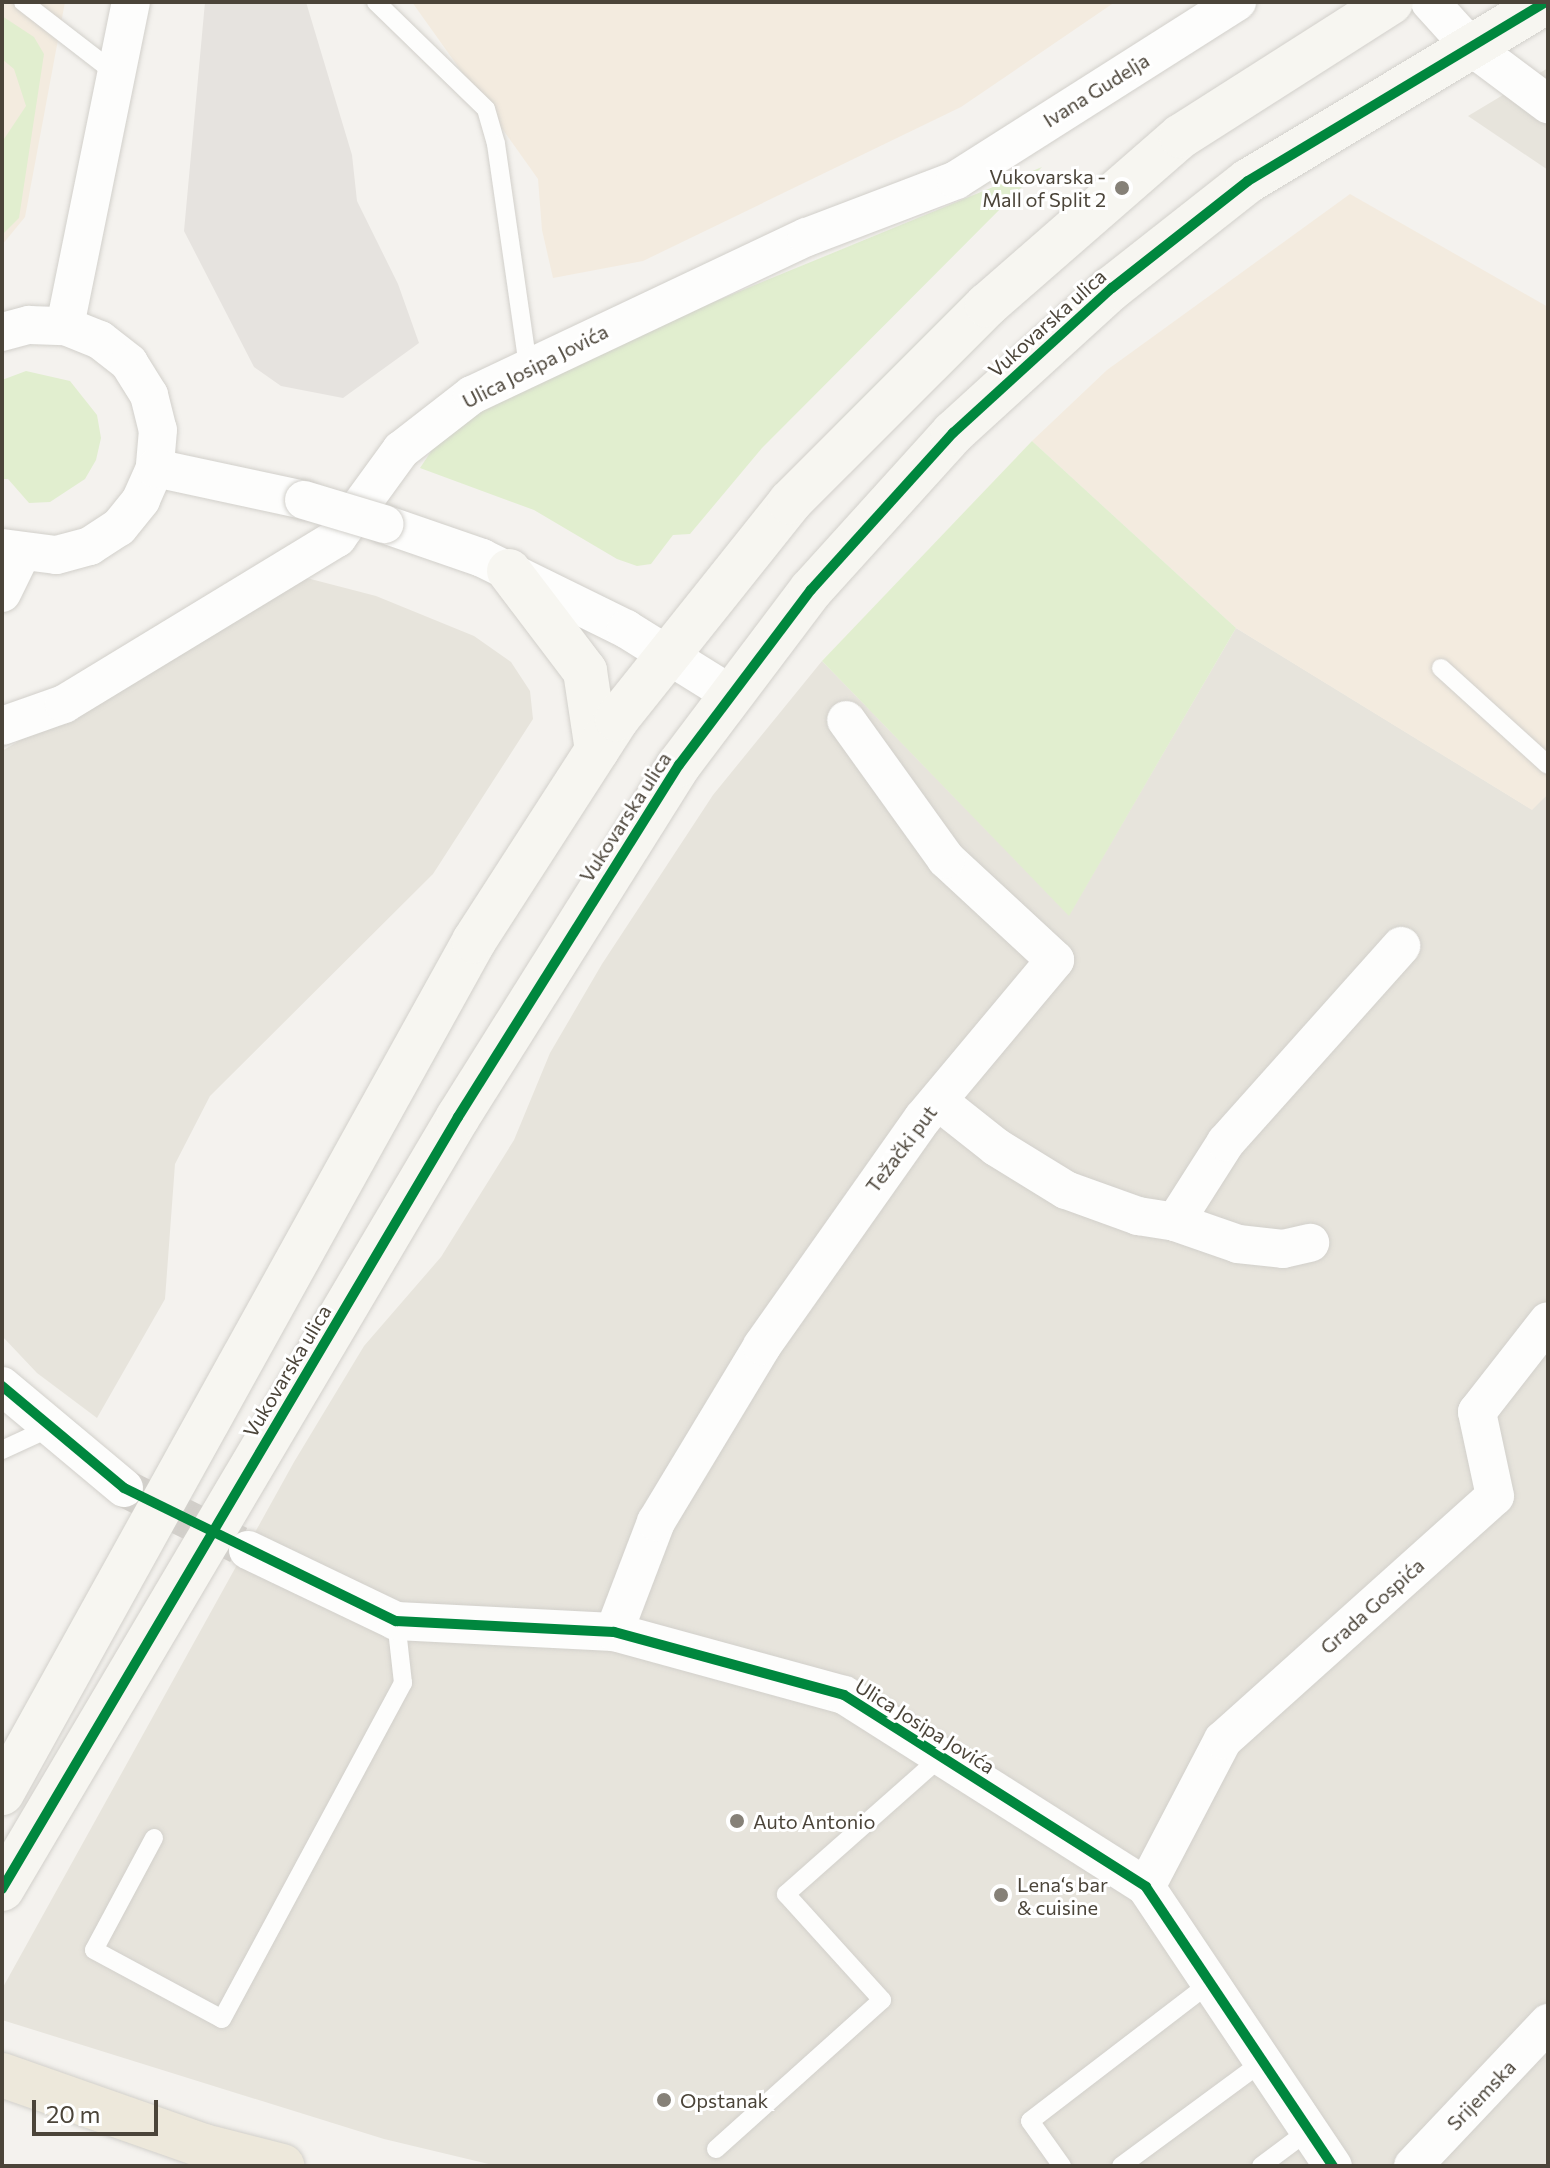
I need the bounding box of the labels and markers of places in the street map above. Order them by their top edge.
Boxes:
place label: Vukovarska - Mall of Split 2 [982,164,1106,211]
marker: Vukovarska - Mall of Split 2 [1113,179,1131,197]
place label: Auto Antonio [753,1809,875,1833]
marker: Auto Antonio [728,1812,746,1830]
place label: Lena‘s bar & cuisine [1017,1872,1108,1919]
marker: Lena‘s bar & cuisine [992,1886,1010,1904]
place label: Opstanak [680,2088,768,2112]
marker: Opstanak [655,2091,673,2109]

